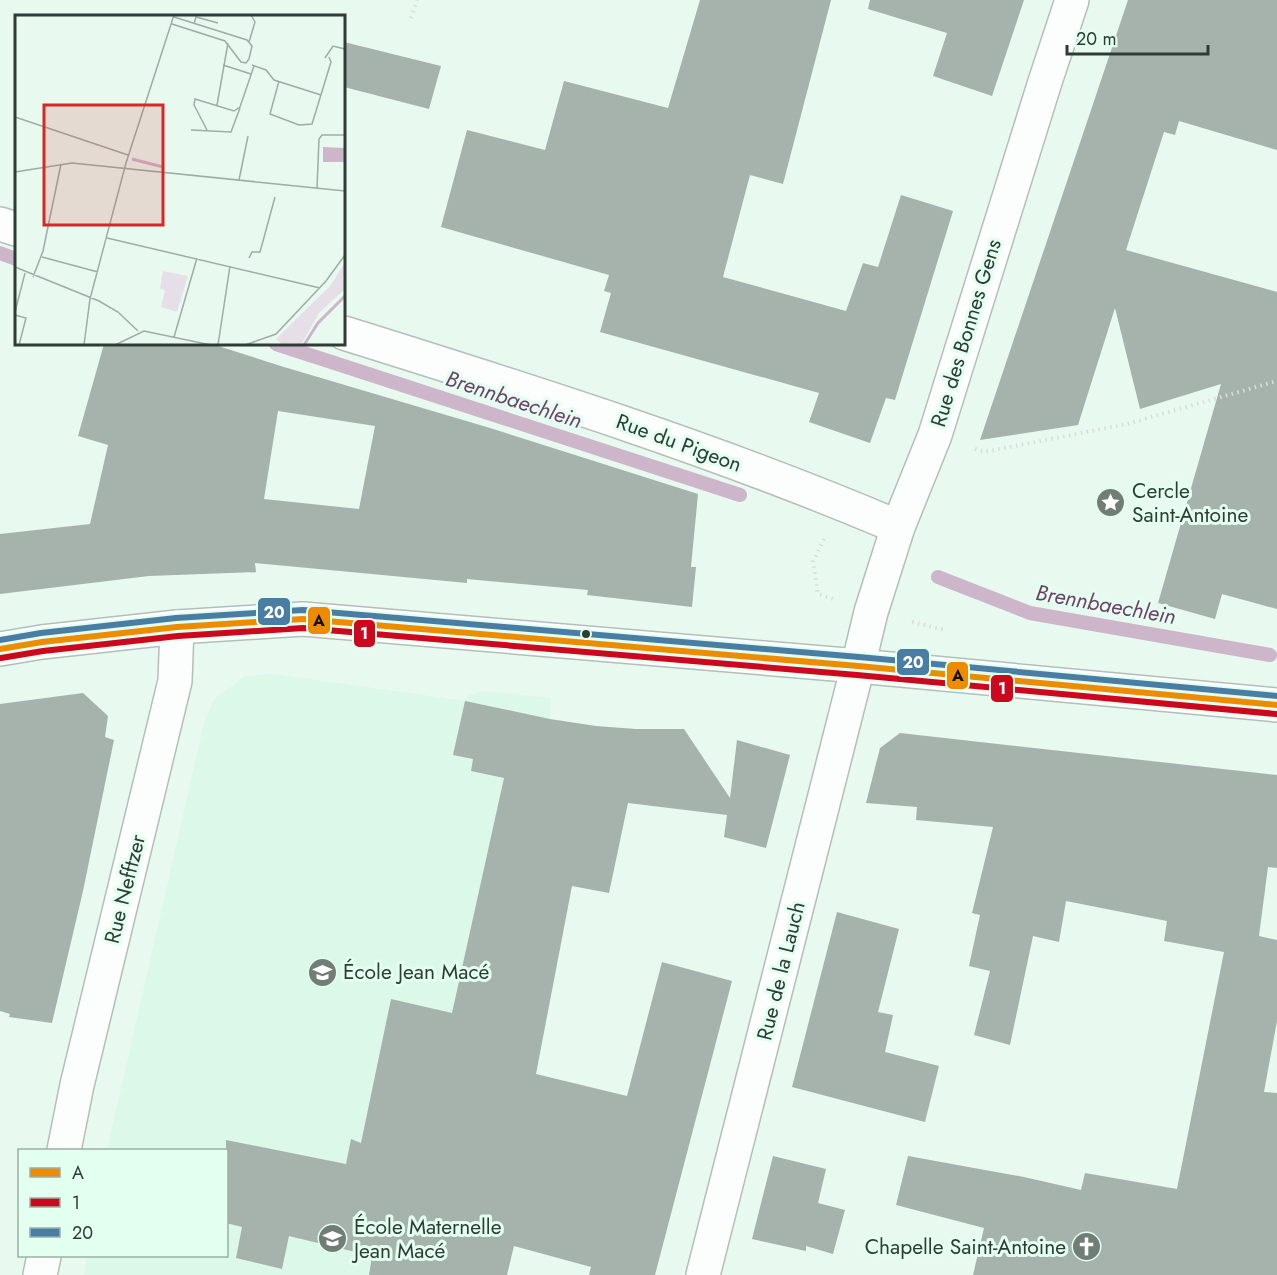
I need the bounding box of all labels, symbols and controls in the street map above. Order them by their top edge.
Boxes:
inset map [15,15,345,345]
scale bar [1067,18,1208,56]
text: 20 m [1076,26,1116,52]
street label: Rue des Bonnes Gens [923,235,1009,431]
water label: Brennbaechlein [442,362,586,436]
street label: Rue du Pigeon [612,406,746,480]
place label: Cercle Saint-Antoine [1132,476,1248,530]
place icon: Cercle Saint-Antoine [1095,487,1127,519]
water label: Brennbaechlein [1033,576,1179,632]
line badge: 20 [257,597,291,626]
text: 20 [263,601,285,624]
line badge: A [307,606,331,635]
text: A [312,609,325,632]
line badge: 1 [353,619,376,648]
text: 1 [360,622,368,645]
unlabelled marker [580,628,592,640]
line badge: 20 [896,648,930,676]
text: 20 [902,651,924,674]
line badge: A [946,661,969,690]
text: A [951,664,964,687]
line badge: 1 [990,674,1014,703]
text: 1 [998,677,1006,700]
street label: Rue Nefftzer [97,831,153,947]
street label: Rue de la Lauch [749,899,813,1043]
school or university icon: École Jean Macé [306,956,338,988]
place label: École Jean Macé [343,957,489,987]
legend [18,1149,228,1257]
text: A [72,1160,84,1186]
text: 1 [72,1190,80,1216]
place label: École Maternelle Jean Macé [351,1212,502,1266]
text: 20 [72,1220,93,1246]
school or university icon: École Maternelle Jean Macé [317,1223,349,1255]
church icon: Chapelle Saint-Antoine [1071,1231,1103,1263]
place label: Chapelle Saint-Antoine [865,1232,1066,1262]

